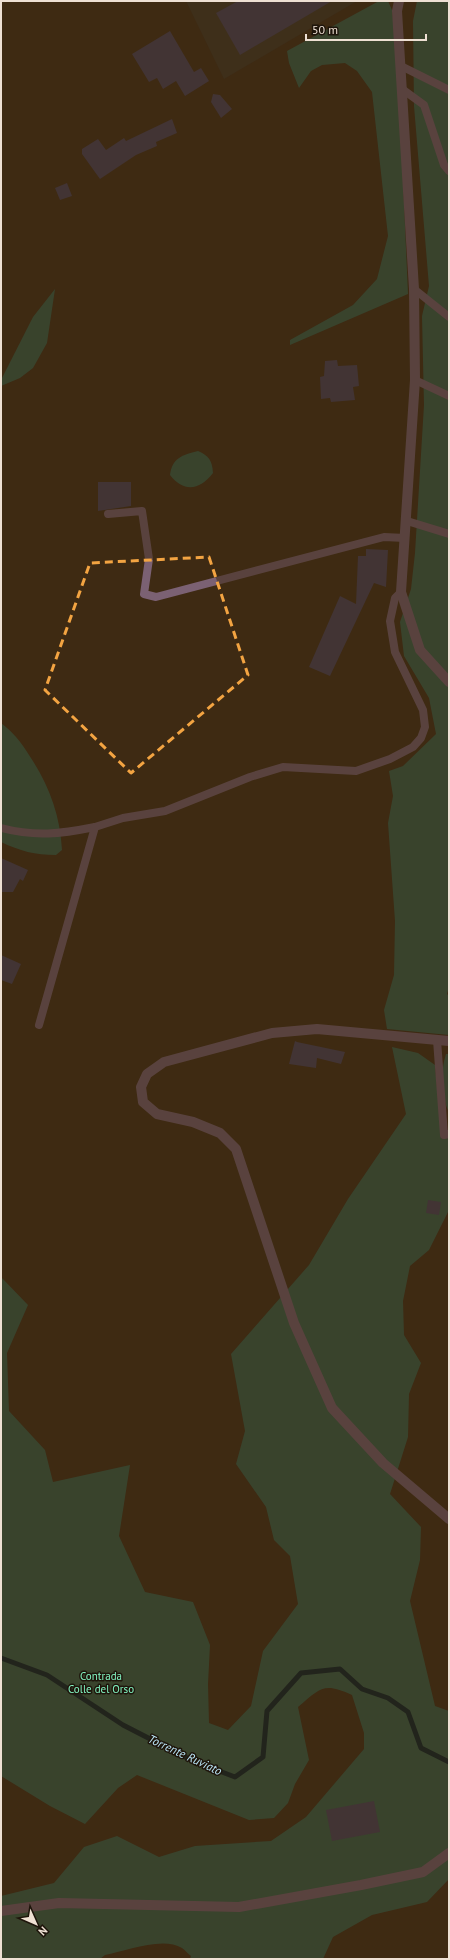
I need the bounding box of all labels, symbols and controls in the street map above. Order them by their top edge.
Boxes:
scale bar [306,16,426,42]
text: 50 m [312,22,338,37]
park label: Contrada Colle del Orso [68,1669,134,1696]
water label: Torrente Ruviato [146,1731,225,1778]
north arrow [16,1904,56,1944]
text: N [36,1924,51,1939]

